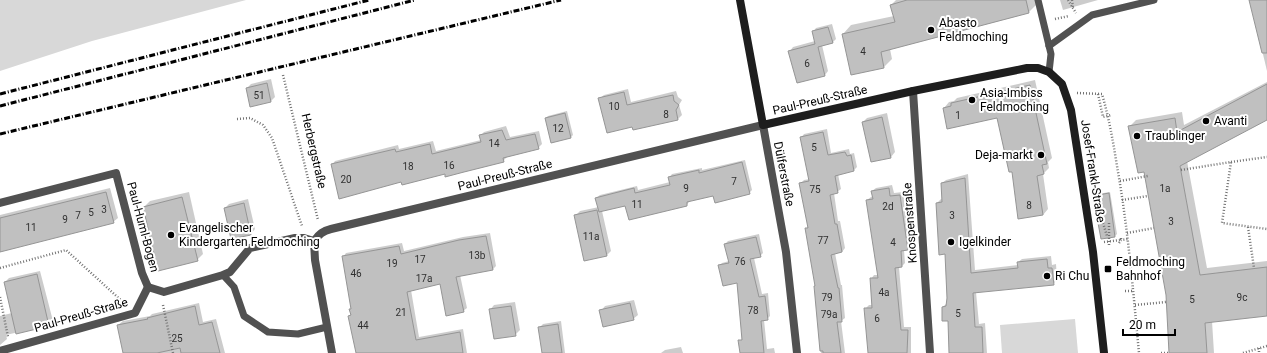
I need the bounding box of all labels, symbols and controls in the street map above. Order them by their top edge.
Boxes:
place label: Abasto Feldmoching [939,16,1008,44]
marker: Abasto Feldmoching [926,25,936,35]
house number: 4 [860,46,866,57]
house number: 6 [804,58,810,69]
street label: Paul-Preuß-Straße [771,82,869,118]
place label: Asia-Imbiss Feldmoching [980,86,1049,114]
house number: 51 [253,90,265,101]
marker: Asia-Imbiss Feldmoching [967,95,977,105]
house number: 10 [608,101,620,112]
house number: 8 [663,109,669,120]
house number: 1 [955,110,961,121]
street label: Herbergstraße [299,112,329,190]
place label: Avanti [1214,114,1247,128]
marker: Avanti [1201,116,1211,126]
street label: Josef-Frankl-Straße [1078,118,1108,224]
house number: 12 [552,123,564,134]
place label: Traublinger [1145,129,1205,143]
marker: Traublinger [1132,131,1142,141]
house number: 14 [488,138,500,149]
street label: Dülferstraße [771,140,797,208]
house number: 5 [811,142,817,153]
place label: Deja-markt [975,148,1033,162]
marker: Deja-markt [1036,150,1046,160]
street label: Paul-Preuß-Straße [456,157,554,193]
house number: 16 [443,160,455,171]
house number: 18 [402,161,414,172]
house number: 20 [340,174,352,185]
house number: 7 [731,176,737,187]
street label: Paul-Huml-Bogen [124,180,162,274]
street label: Knospenstraße [900,182,920,264]
house number: 9 [683,183,689,194]
house number: 1a [1159,183,1171,194]
house number: 75 [809,184,821,195]
house number: 11 [631,199,643,210]
house number: 8 [1026,200,1032,211]
house number: 2d [882,201,894,212]
house number: 3 [101,204,107,215]
house number: 5 [88,207,94,218]
house number: 7 [75,210,81,221]
house number: 3 [949,210,955,221]
house number: 9 [62,214,68,225]
house number: 3 [1168,216,1174,227]
place label: Evangelischer Kindergarten Feldmoching [179,221,320,249]
house number: 11 [25,222,37,233]
marker: Evangelischer Kindergarten Feldmoching [166,230,176,240]
house number: 11a [583,231,599,242]
house number: 77 [817,235,829,246]
place label: Igelkinder [959,235,1011,249]
house number: 4 [890,237,896,248]
marker: Igelkinder [946,237,956,247]
house number: 13b [469,250,486,261]
house number: 17 [414,254,426,265]
place label: Feldmoching Bahnhof [1116,255,1185,283]
house number: 76 [734,256,746,267]
house number: 19 [386,258,398,269]
marker: Feldmoching Bahnhof [1103,264,1113,274]
house number: 46 [350,268,362,279]
place label: Ri Chu [1055,269,1089,283]
marker: Ri Chu [1042,271,1052,281]
house number: 17a [416,273,432,284]
house number: 4a [878,287,890,298]
house number: 79 [821,292,833,303]
house number: 9c [1237,292,1247,303]
house number: 5 [1189,294,1195,305]
street label: Paul-Preuß-Straße [33,295,129,335]
house number: 78 [747,305,759,316]
house number: 21 [395,307,407,318]
house number: 5 [955,308,961,319]
house number: 79a [821,309,837,320]
scale bar [1123,311,1175,337]
house number: 6 [874,313,880,324]
text: 20 m [1129,318,1156,332]
house number: 44 [357,320,369,331]
house number: 25 [171,333,183,344]

